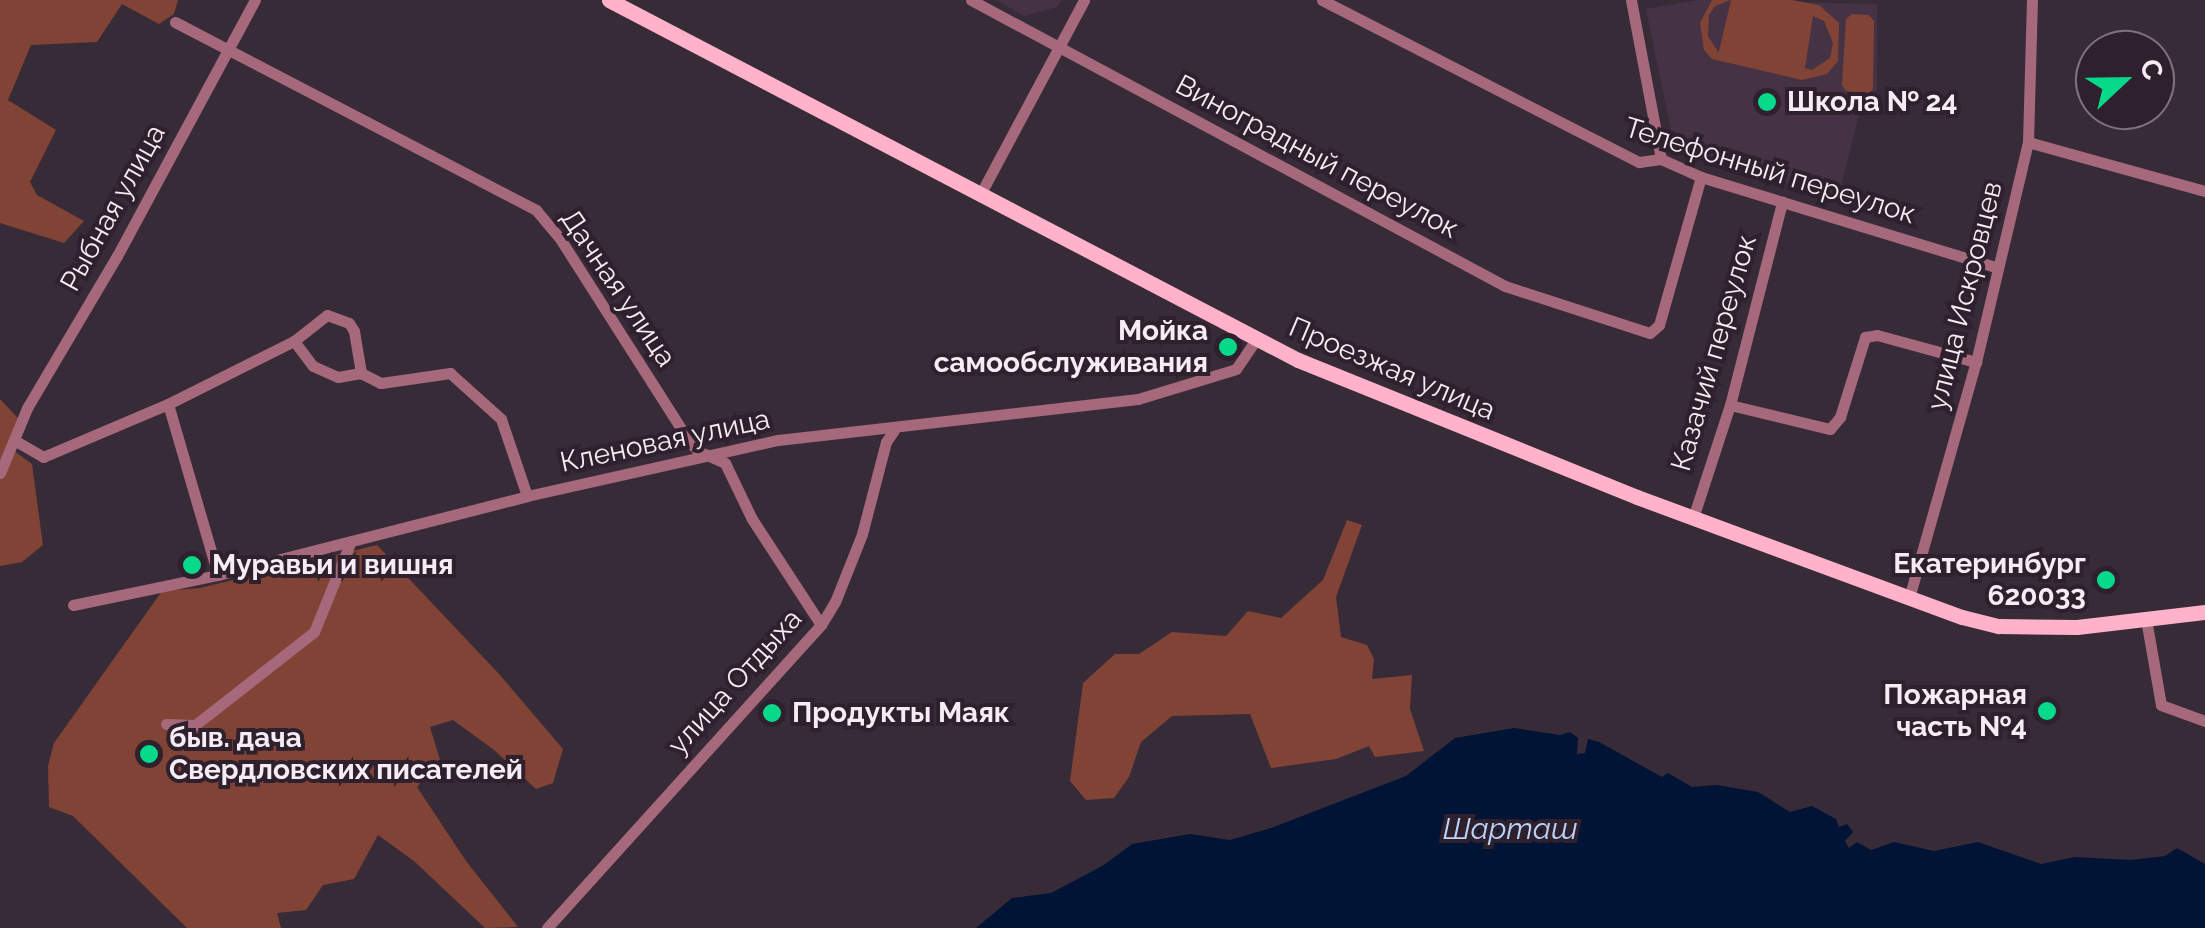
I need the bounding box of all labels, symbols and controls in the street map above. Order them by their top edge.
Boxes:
north arrow [2075,30,2175,130]
text: С [2133,54,2170,84]
street label: Виноградный переулок [1170,68,1464,246]
place label: Школа № 24 [1787,85,1957,119]
marker: Школа № 24 [1756,91,1778,113]
street label: Телефонный переулок [1621,111,1919,231]
street label: Рыбная улица [53,119,173,297]
street label: улица Искровцев [1920,178,2010,414]
street label: Дачная улица [553,203,683,373]
street label: Казачий переулок [1664,231,1764,475]
street label: Проезжая улица [1284,310,1500,428]
place label: Мойка самообслуживания [934,314,1208,380]
marker: Мойка самообслуживания [1217,336,1239,358]
street label: Кленовая улица [557,402,773,480]
place label: Екатеринбург 620033 [1893,547,2086,613]
place label: Муравьи и вишня [212,548,454,582]
marker: Муравьи и вишня [181,554,203,576]
marker: Екатеринбург 620033 [2095,569,2117,591]
street label: улица Отдыха [661,602,809,762]
place label: Пожарная часть №4 [1883,678,2027,744]
place label: Продукты Маяк [792,696,1010,730]
marker: Пожарная часть №4 [2036,700,2058,722]
marker: Продукты Маяк [761,702,783,724]
place label: быв. дача Свердловских писателей [169,721,523,787]
marker: быв. дача Свердловских писателей [138,743,160,765]
water label: Шарташ [1443,811,1577,847]

